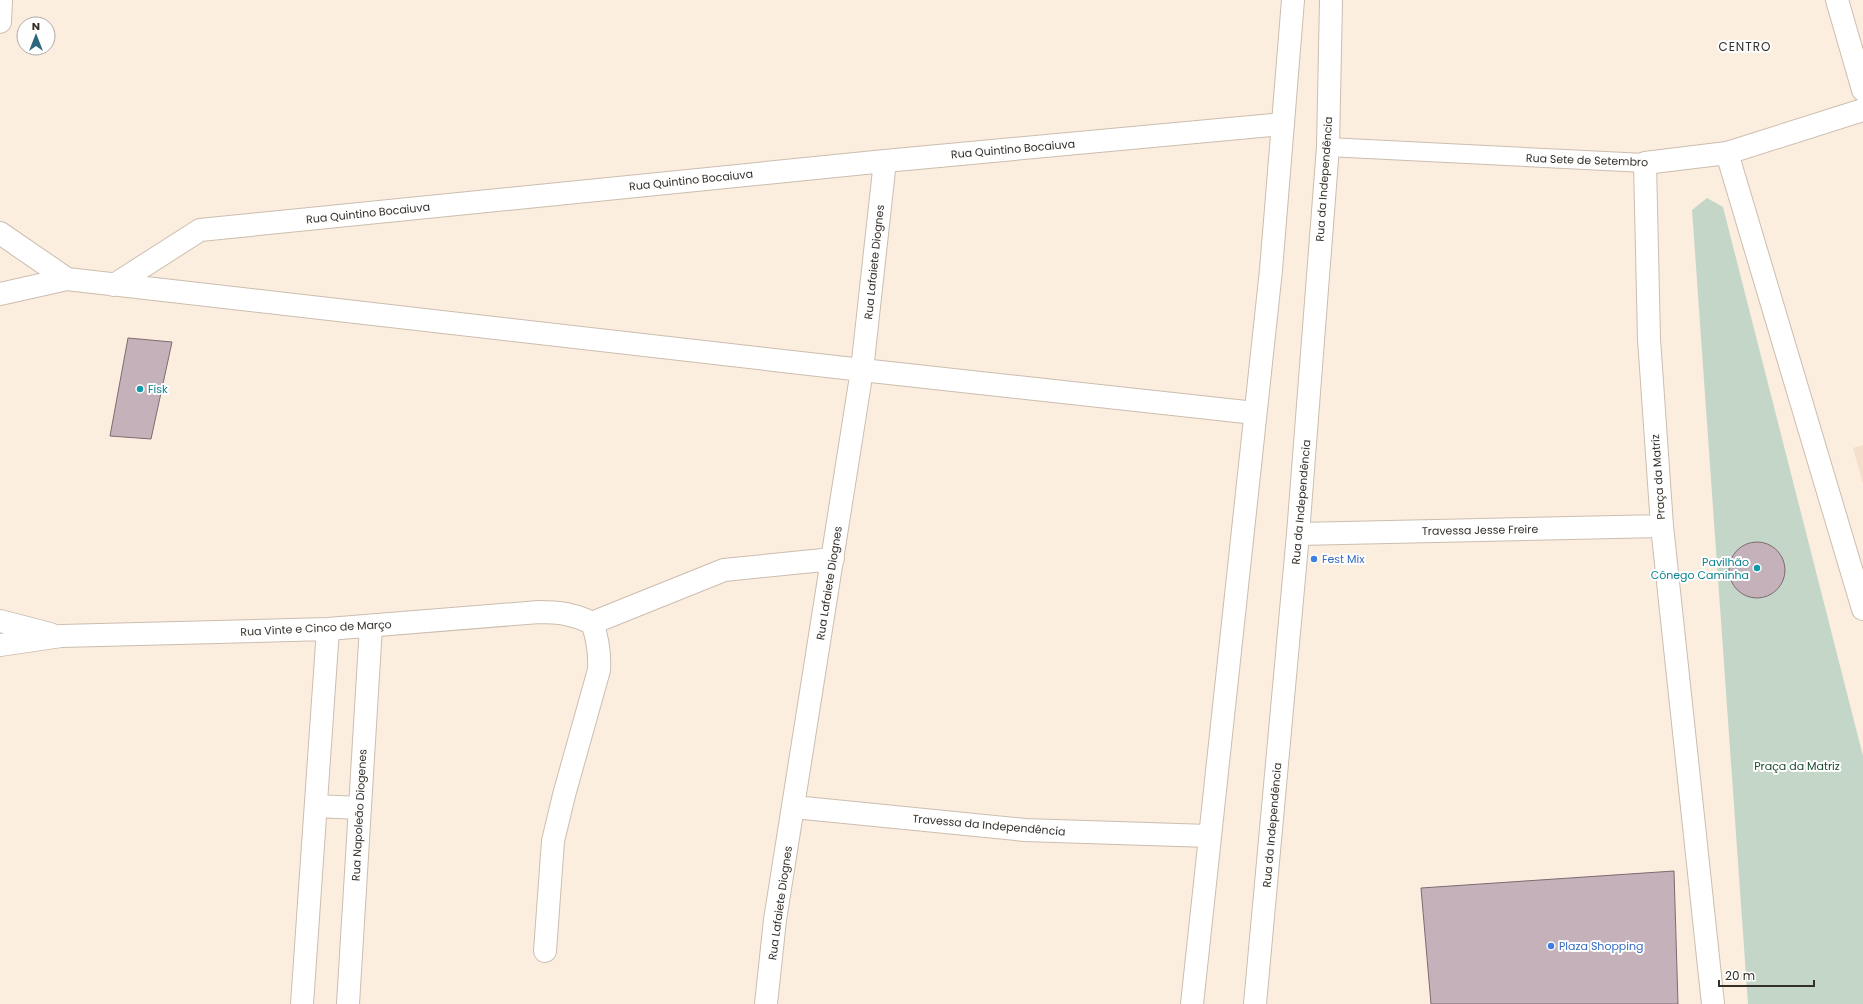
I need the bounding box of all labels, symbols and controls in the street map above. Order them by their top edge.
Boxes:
north arrow [16,16,56,56]
text: N [32,18,40,34]
district label: CENTRO [1718,38,1772,55]
street label: Rua da Independência [1312,116,1336,242]
street label: Rua Quintino Bocaiuva [950,136,1076,162]
street label: Rua Sete de Setembro [1526,150,1648,170]
street label: Rua Quintino Bocaiuva [628,166,754,194]
street label: Rua Quintino Bocaiuva [305,199,431,227]
street label: Rua Lafaiete Diognes [860,204,888,320]
place label: Fisk [148,381,168,397]
marker: Fisk [135,384,145,394]
street label: Praça da Matriz [1647,434,1669,520]
street label: Rua da Independência [1288,439,1314,565]
street label: Travessa Jesse Freire [1422,521,1538,539]
street label: Rua Lafaiete Diognes [812,525,846,641]
place label: Fest Mix [1322,551,1365,567]
marker: Fest Mix [1309,554,1319,564]
place label: Pavilhão Cônego Caminha [1651,554,1749,583]
marker: Pavilhão Cônego Caminha [1752,563,1762,573]
street label: Rua Vinte e Cinco de Março [240,616,392,640]
street label: Rua Napoleão Diogenes [348,748,370,881]
park label: Praça da Matriz [1754,758,1840,774]
street label: Rua da Independência [1259,762,1285,888]
street label: Travessa da Independência [912,810,1066,840]
street label: Rua Lafaiete Diognes [764,845,796,961]
place label: Plaza Shopping [1559,938,1643,954]
marker: Plaza Shopping [1546,941,1556,951]
scale bar [1719,962,1814,988]
text: 20 m [1725,967,1755,984]

